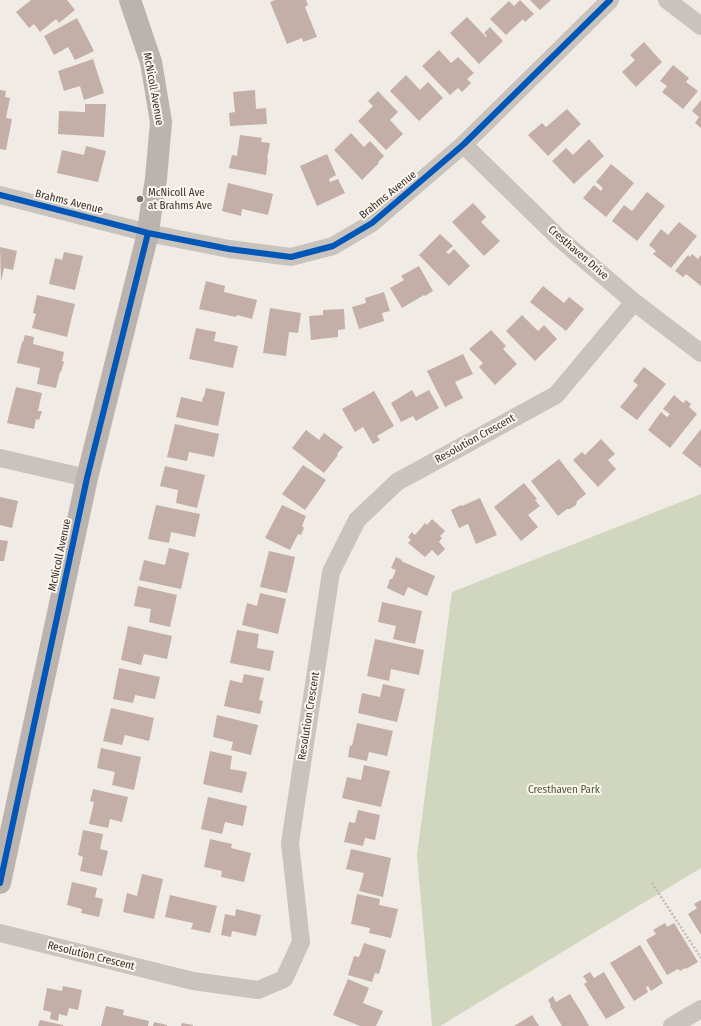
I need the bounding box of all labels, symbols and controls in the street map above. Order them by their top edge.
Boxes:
street label: McNicoll Avenue [140,52,166,126]
street label: Brahms Avenue [357,168,419,222]
place label: McNicoll Ave at Brahms Ave [148,186,212,212]
street label: Brahms Avenue [34,187,104,217]
marker: McNicoll Ave at Brahms Ave [135,194,145,204]
street label: Cresthaven Drive [545,223,611,283]
street label: Resolution Crescent [433,412,517,466]
street label: McNicoll Avenue [46,518,74,592]
street label: Resolution Crescent [295,671,323,761]
park label: Cresthaven Park [528,783,600,797]
street label: Resolution Crescent [46,939,136,973]

